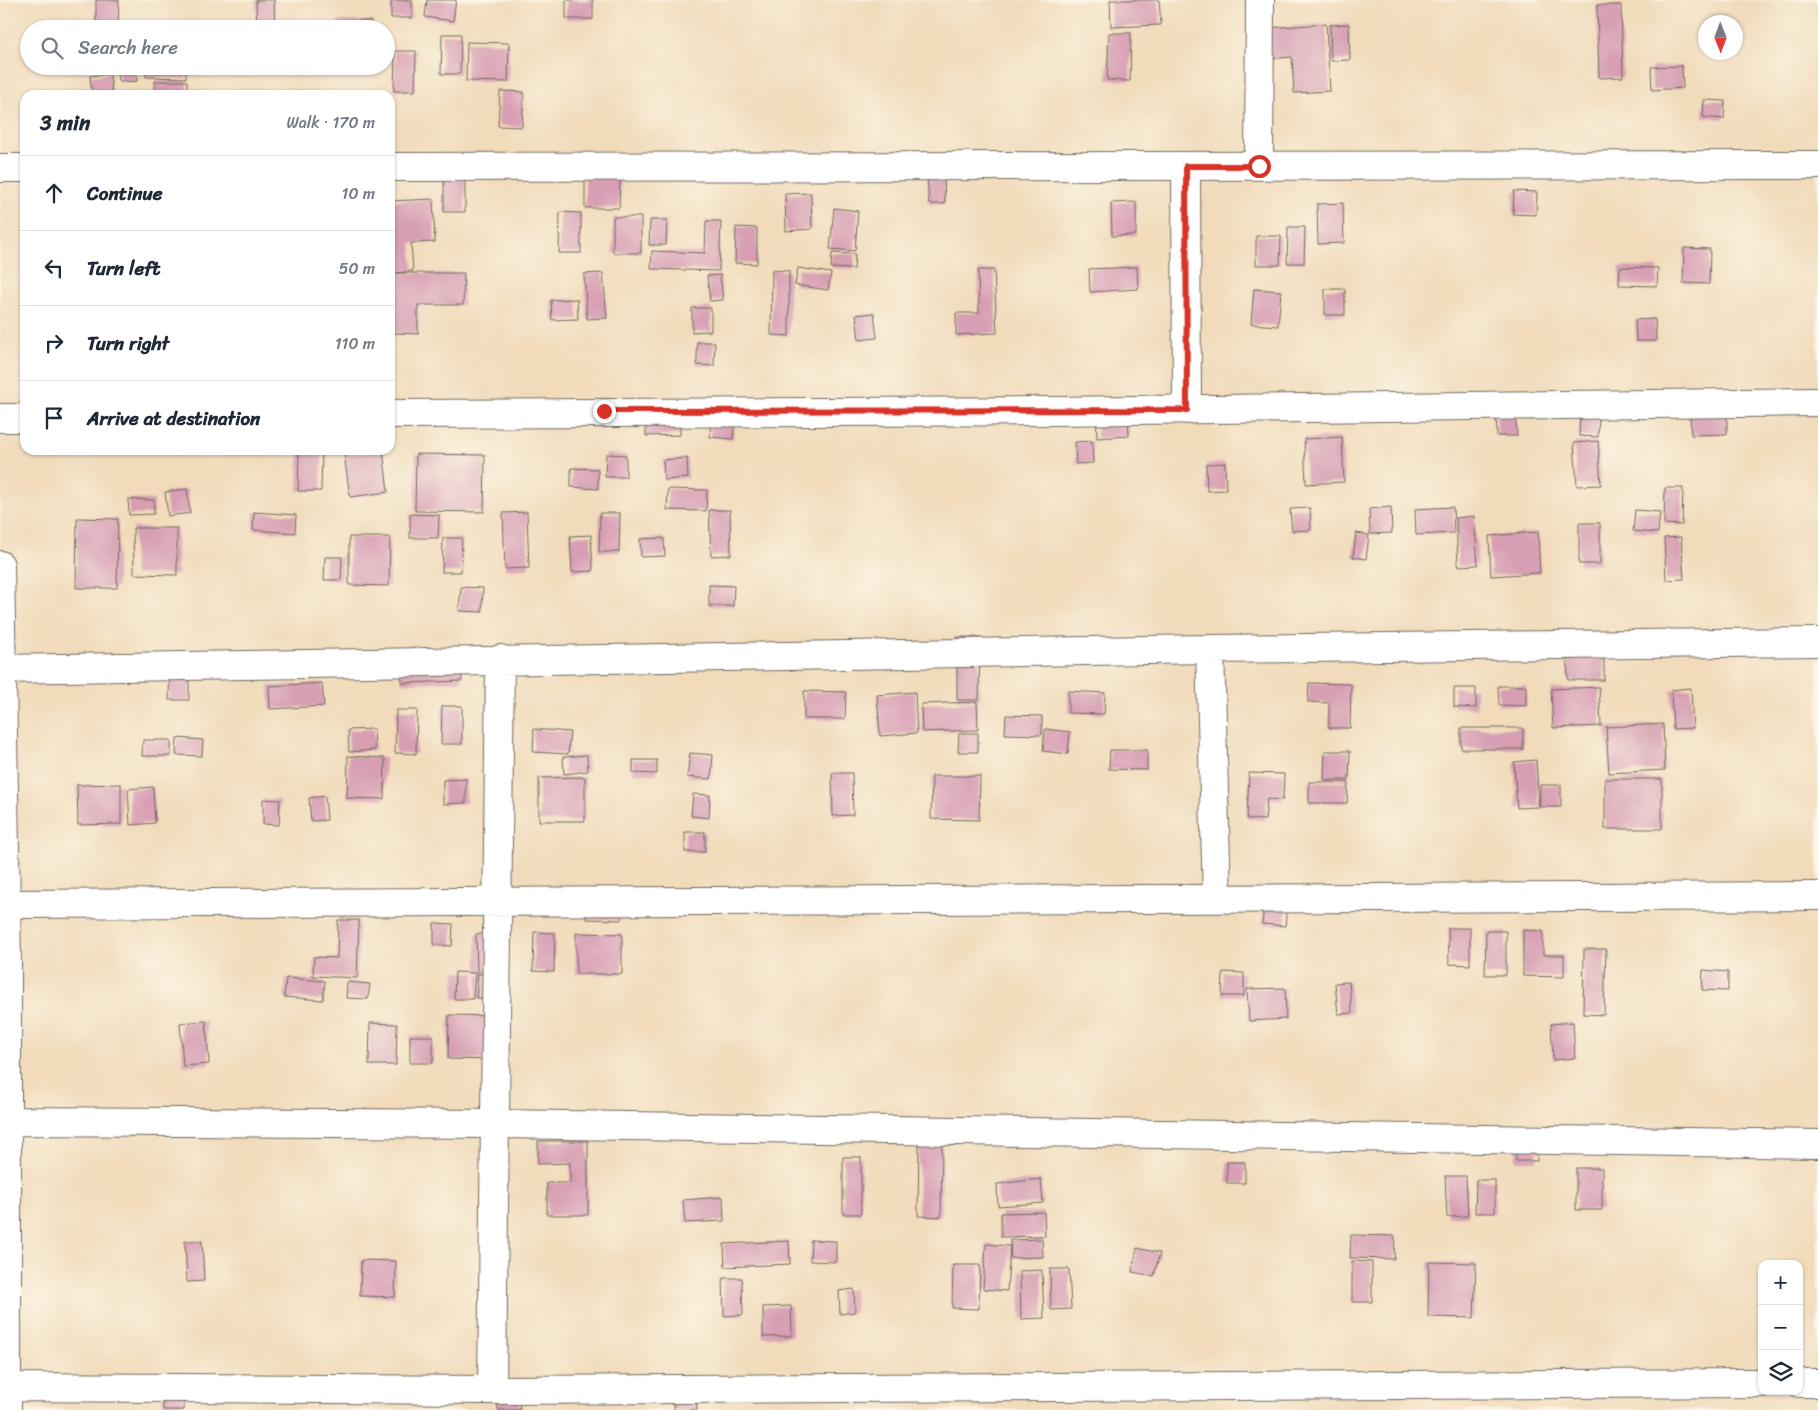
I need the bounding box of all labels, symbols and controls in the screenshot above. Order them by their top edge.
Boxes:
north arrow [1698,15,1743,60]
search box [20,20,395,75]
text: Search here [78,31,178,64]
icon: search [38,34,66,62]
text: 3 min [40,104,90,142]
text: Walk · 170 m [286,108,375,137]
route start [1248,155,1271,178]
text: Continue [87,177,163,210]
icon: ahead [40,179,68,207]
text: 10 m [342,179,375,208]
text: Turn left [87,252,160,285]
icon: left [40,254,68,282]
text: 50 m [339,254,375,283]
text: Turn right [87,327,169,360]
icon: right [40,329,68,357]
text: 110 m [335,329,375,358]
route end [593,400,616,423]
text: Arrive at destination [87,402,260,435]
icon: arrive [40,404,68,432]
map controls [1758,1260,1803,1395]
button: + [1758,1260,1803,1305]
button: − [1758,1305,1803,1350]
button: layers [1758,1350,1803,1395]

